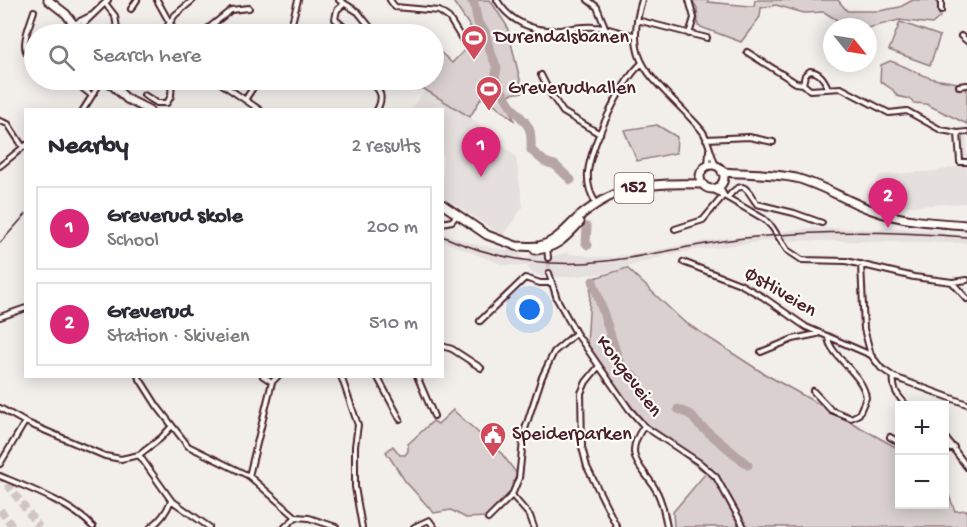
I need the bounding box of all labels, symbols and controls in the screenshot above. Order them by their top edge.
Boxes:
north arrow [823,18,877,72]
sports icon: Durendalsbanen [459,23,489,61]
search box [24,24,444,90]
place label: Durendalsbanen [492,27,629,50]
icon: search [45,41,78,74]
text: Search here [93,44,201,70]
sports icon: Greverudhallen [474,74,504,112]
place label: Greverudhallen [508,78,636,101]
pin: 1 [462,128,500,177]
text: Nearby [48,132,129,163]
text: 2 results [351,136,420,159]
road number: 152 [614,173,654,203]
pin: 2 [868,178,908,228]
text: Greverud skole [107,204,243,230]
text: 1 [65,217,74,240]
text: 200 m [367,217,418,240]
text: School [107,230,159,253]
street label: Østliveien [740,263,820,324]
your location [515,295,544,324]
text: Greverud [107,300,192,326]
text: 2 [65,313,74,336]
text: 510 m [369,313,418,336]
text: Station · Skiveien [107,326,250,349]
street label: Kongeveien [590,332,666,423]
map controls [895,401,949,509]
button: + [895,401,949,455]
public building icon: Speiderparken [478,420,508,458]
place label: Speiderparken [512,424,632,447]
button: − [895,455,949,509]

